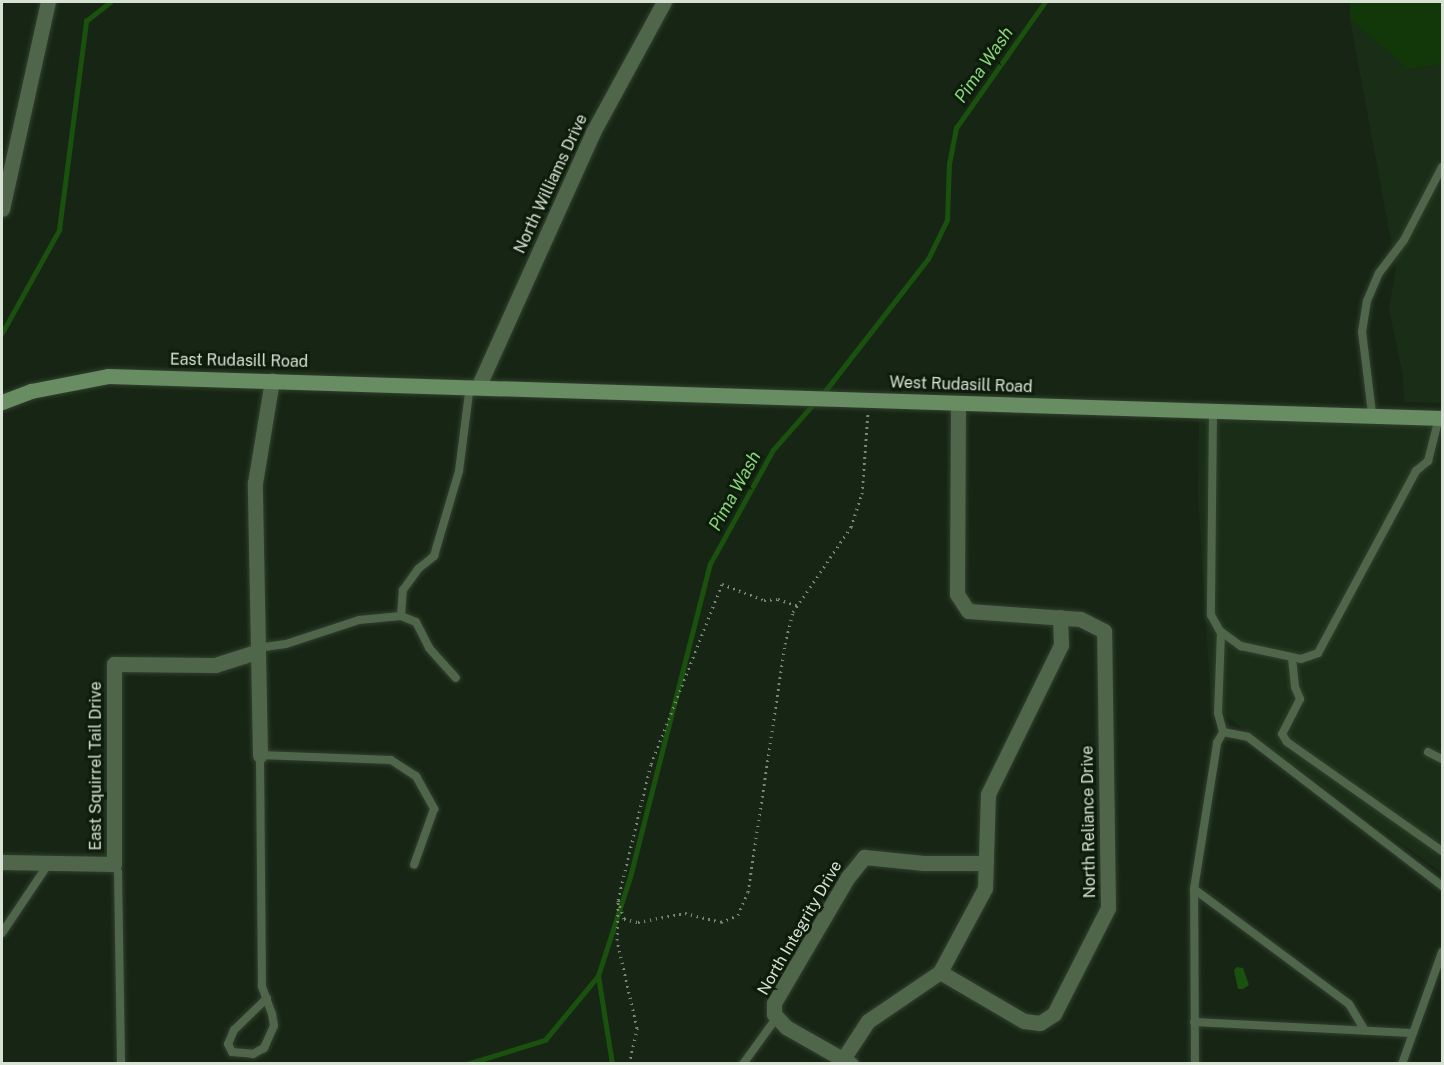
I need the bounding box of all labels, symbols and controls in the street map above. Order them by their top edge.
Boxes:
water label: Pima Wash [950,23,1018,107]
street label: North Williams Drive [510,111,592,257]
street label: East Rudasill Road [170,350,308,372]
street label: West Rudasill Road [889,373,1033,397]
water label: Pima Wash [704,447,766,535]
street label: East Squirrel Tail Drive [86,682,106,850]
street label: North Reliance Drive [1078,746,1100,898]
street label: North Integrity Drive [754,857,846,999]

